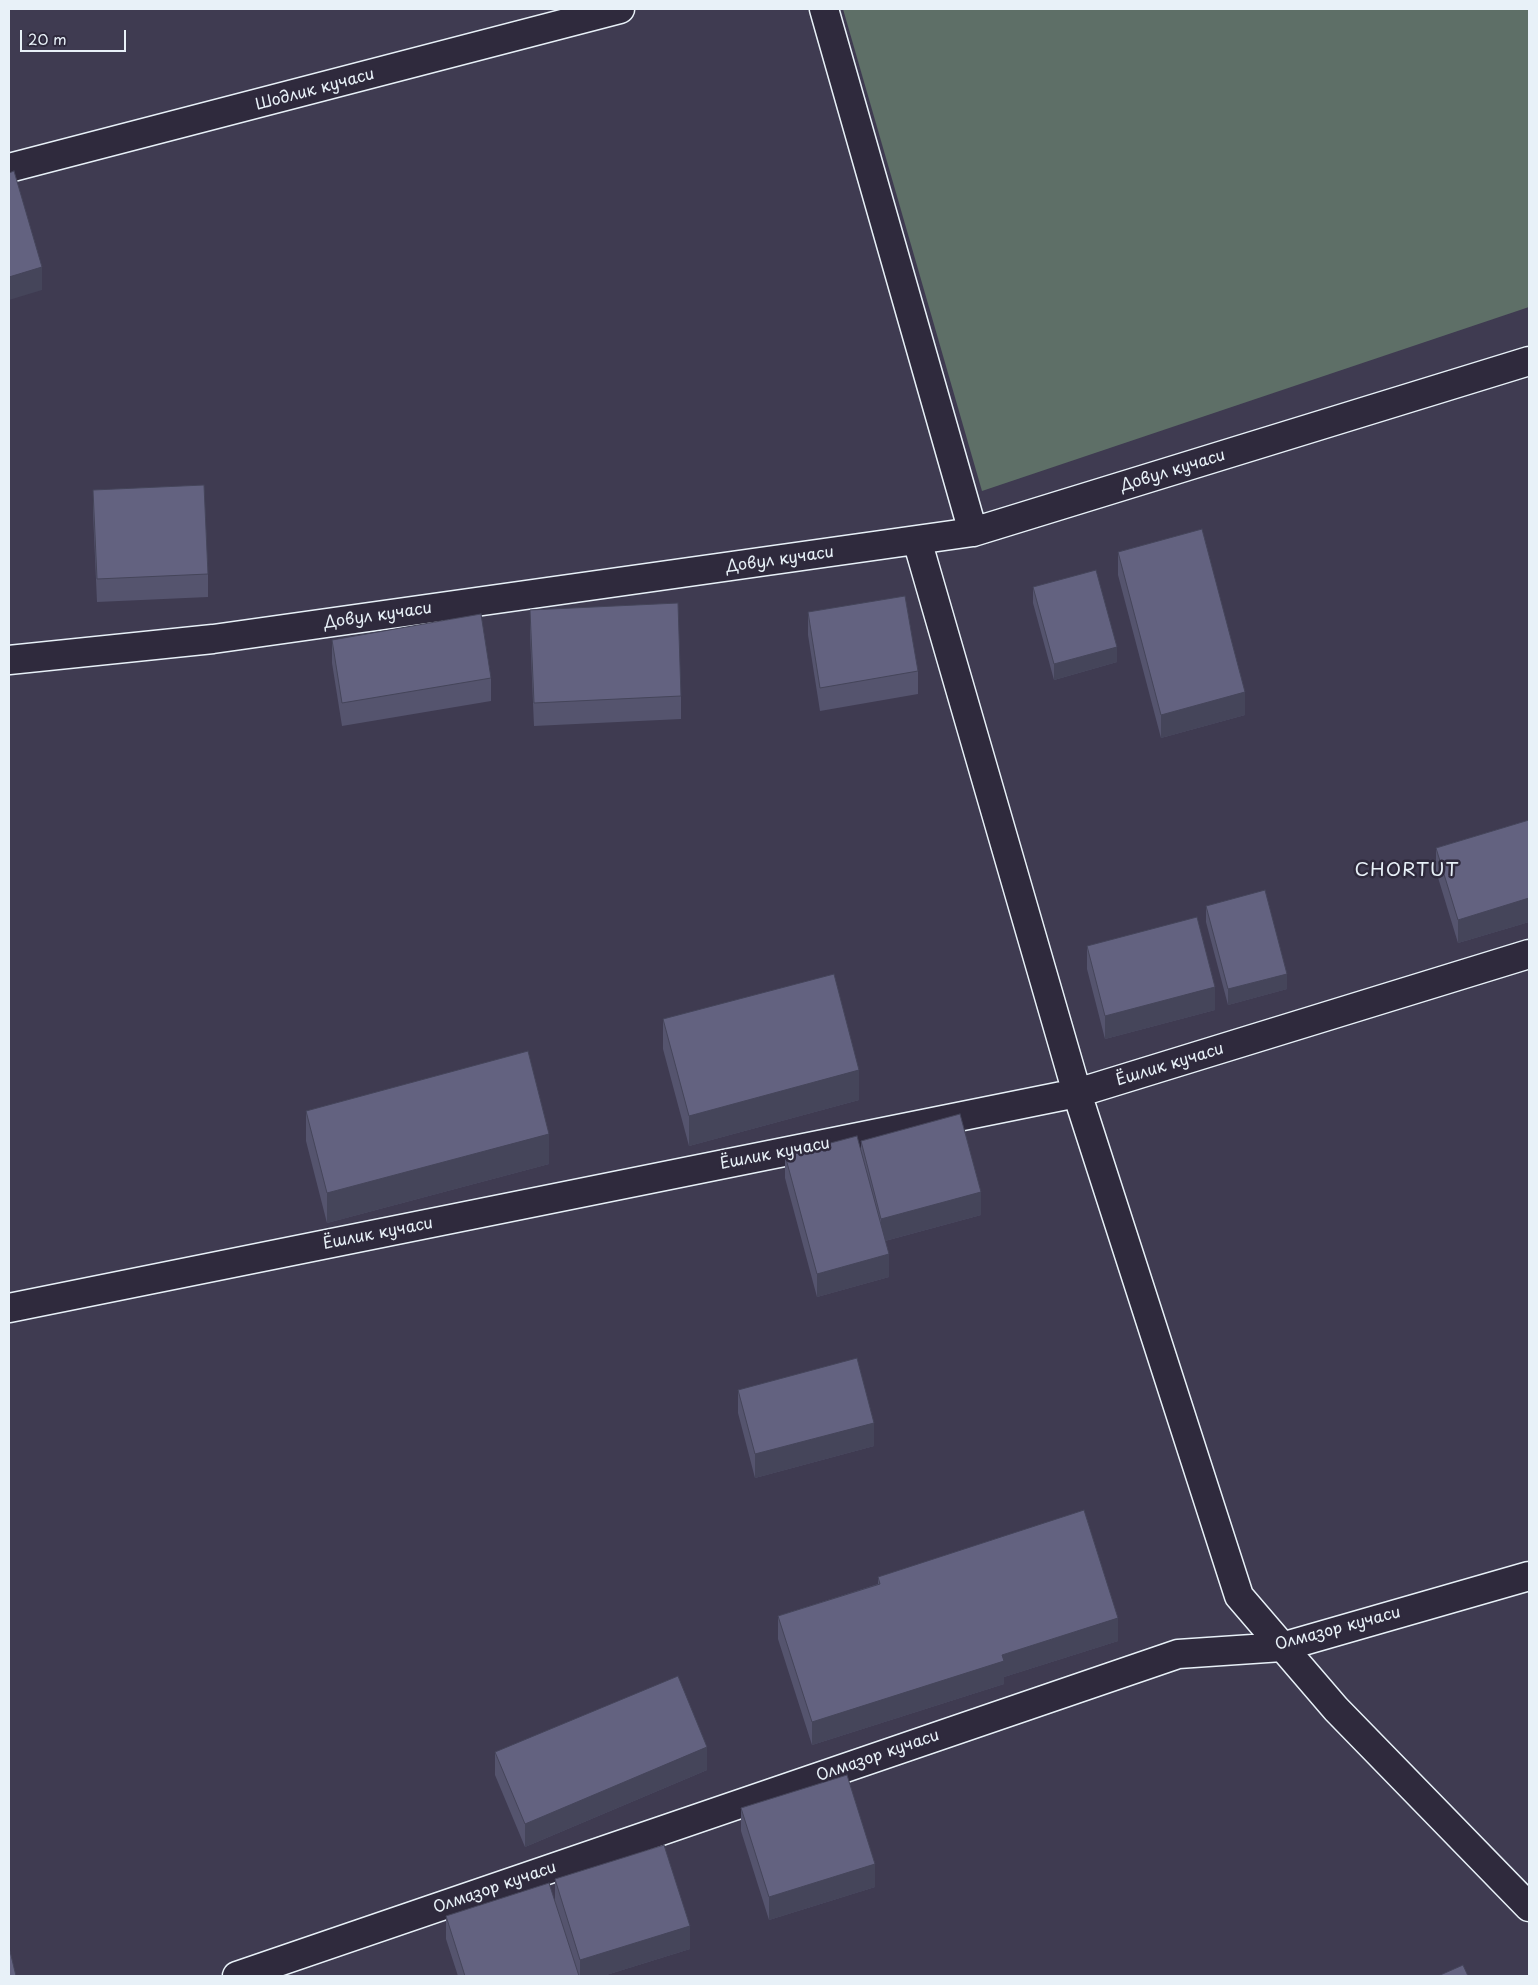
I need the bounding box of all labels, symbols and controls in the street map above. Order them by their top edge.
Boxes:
scale bar [22,20,129,52]
text: 20 m [28,27,67,50]
street label: Шодлик кучаси [253,65,377,115]
street label: Довул кучаси [1118,446,1228,496]
street label: Довул кучаси [725,543,835,577]
street label: Довул кучаси [323,599,433,633]
district label: CHORTUT [1354,860,1460,882]
street label: Ёшлик кучаси [1114,1039,1226,1091]
street label: Ёшлик кучаси [718,1134,832,1174]
street label: Ёшлик кучаси [321,1214,435,1254]
street label: Олмазор кучаси [1273,1603,1403,1655]
street label: Олмазор кучаси [814,1726,942,1786]
street label: Олмазор кучаси [431,1858,559,1918]

